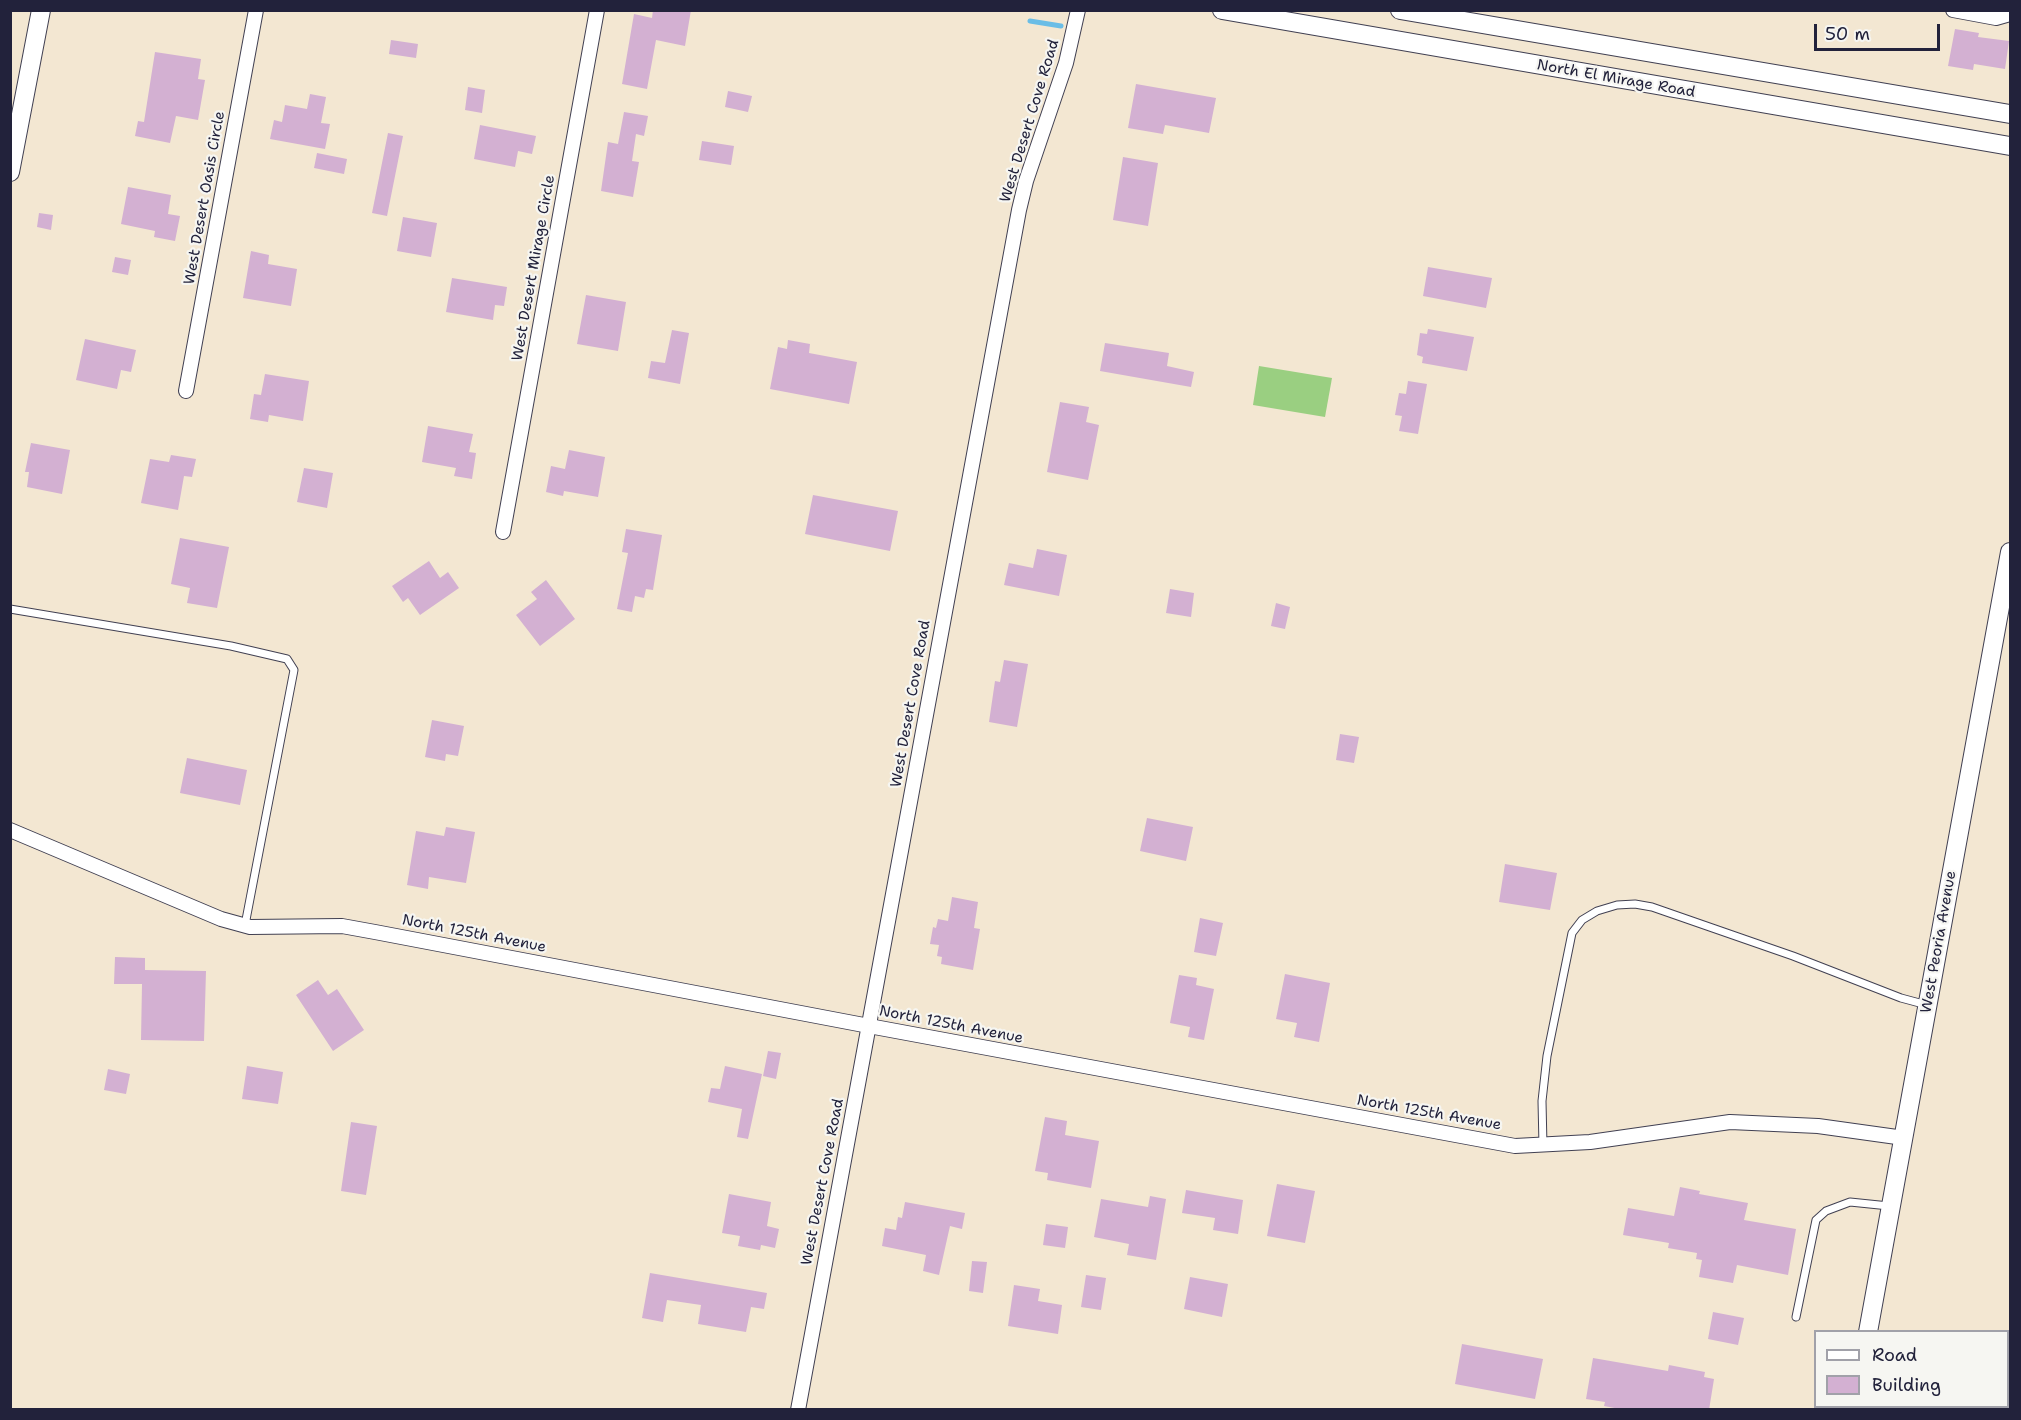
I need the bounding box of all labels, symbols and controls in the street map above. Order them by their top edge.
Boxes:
scale bar [1817,12,1943,50]
text: 50 m [1825,22,1870,46]
street label: West Desert Cove Road [997,37,1063,205]
street label: North El Mirage Road [1535,56,1697,102]
street label: West Desert Oasis Circle [181,110,229,286]
street label: West Desert Mirage Circle [509,174,559,362]
street label: West Desert Cove Road [887,619,935,789]
street label: West Peoria Avenue [1918,869,1960,1015]
street label: North 125th Avenue [401,911,547,957]
street label: North 125th Avenue [878,1002,1024,1048]
street label: North 125th Avenue [1355,1091,1503,1135]
street label: West Desert Cove Road [798,1097,848,1267]
legend [1814,1330,2009,1408]
text: Road [1872,1343,1917,1367]
text: Building [1872,1373,1941,1397]

